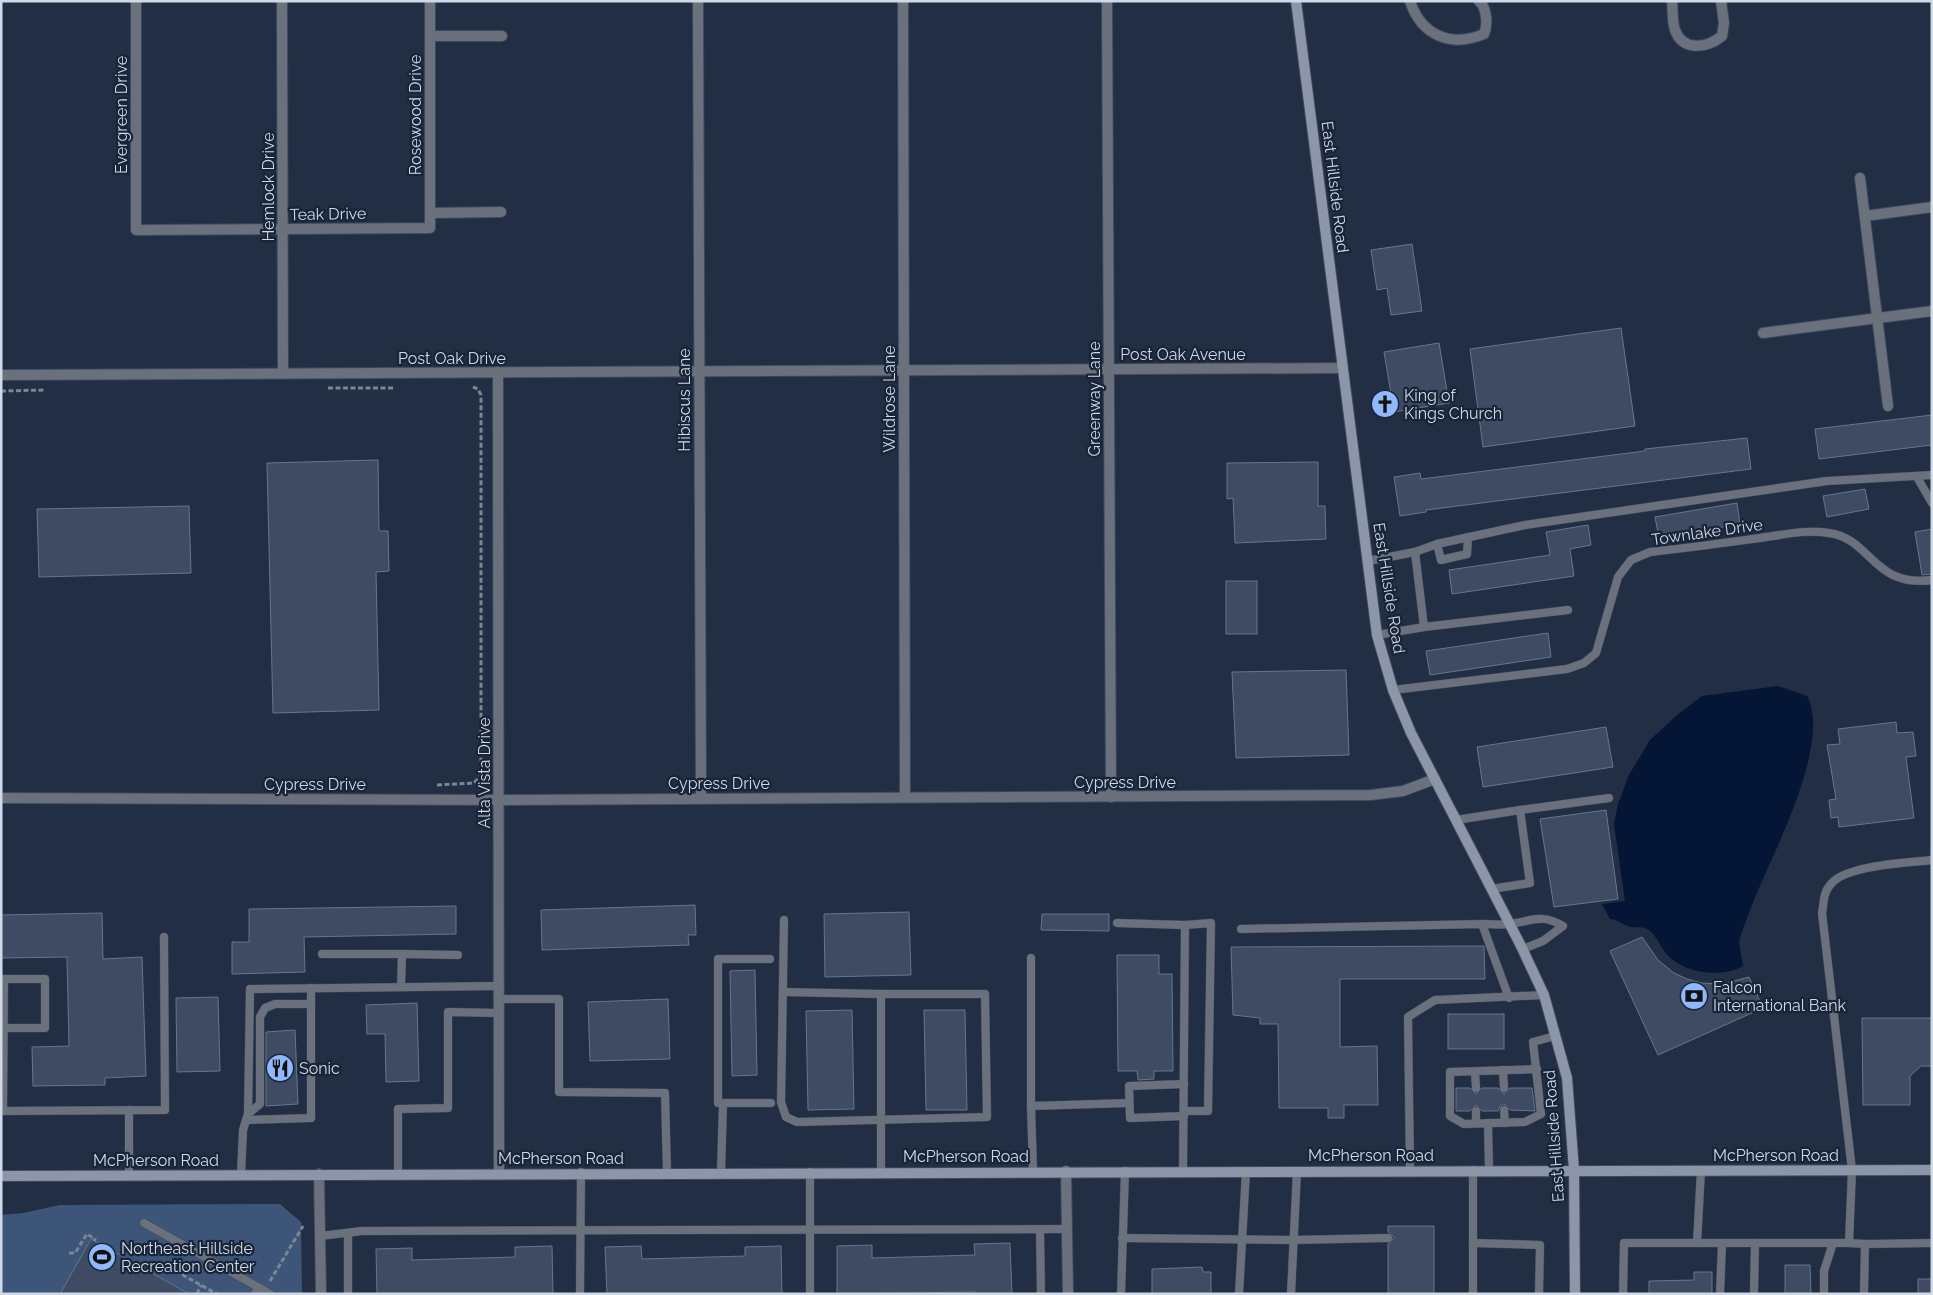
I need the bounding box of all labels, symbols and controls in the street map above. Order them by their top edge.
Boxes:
street label: Rosewood Drive [406,55,425,175]
street label: Evergreen Drive [112,56,131,174]
street label: East Hillside Road [1317,120,1353,254]
street label: Hemlock Drive [259,132,278,242]
street label: Teak Drive [289,204,367,224]
street label: Greenway Lane [1085,341,1104,457]
street label: Wildrose Lane [880,345,899,453]
street label: Post Oak Avenue [1120,345,1246,364]
street label: Hibiscus Lane [675,348,694,452]
street label: Post Oak Drive [398,349,506,368]
place label: King of Kings Church [1404,386,1502,423]
church icon: King of Kings Church [1370,389,1400,419]
street label: Townlake Drive [1650,515,1764,549]
street label: East Hillside Road [1369,521,1409,655]
street label: Alta Vista Drive [475,717,494,829]
street label: Cypress Drive [1074,773,1176,792]
street label: Cypress Drive [668,774,770,793]
street label: Cypress Drive [264,775,366,794]
place label: Falcon International Bank [1713,978,1846,1015]
bank icon: Falcon International Bank [1679,981,1709,1011]
restaurant icon: Sonic [265,1053,295,1083]
place label: Sonic [299,1059,340,1078]
street label: East Hillside Road [1540,1069,1568,1203]
street label: McPherson Road [1308,1146,1434,1165]
street label: McPherson Road [1713,1146,1839,1165]
street label: McPherson Road [903,1147,1029,1166]
street label: McPherson Road [498,1149,624,1168]
street label: McPherson Road [93,1151,219,1170]
place label: Northeast Hillside Recreation Center [121,1239,255,1276]
sports icon: Northeast Hillside Recreation Center [87,1242,117,1272]

